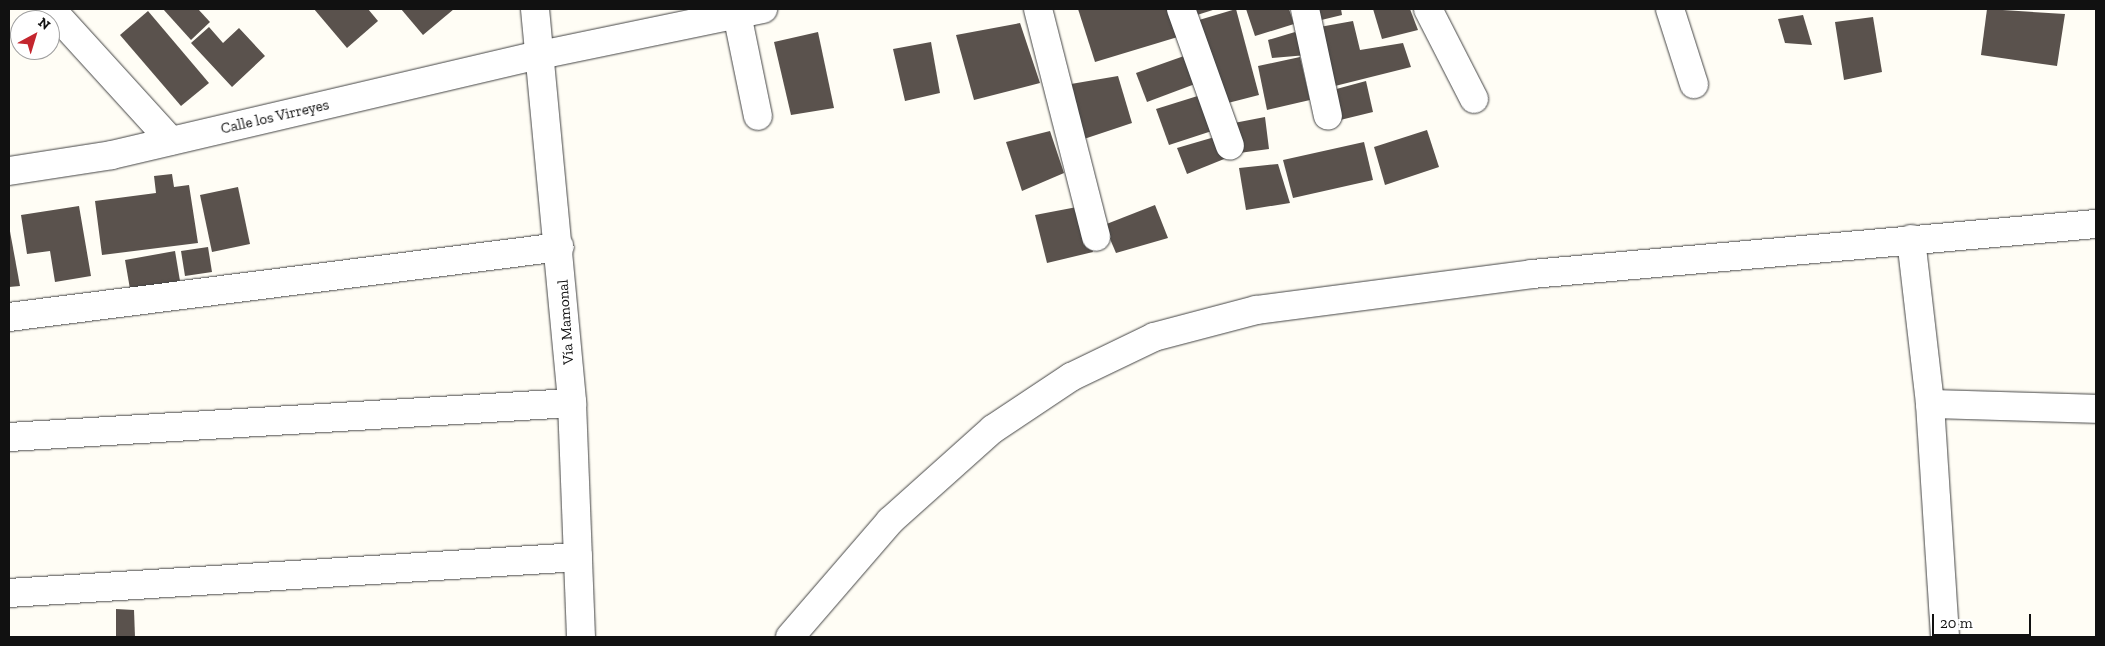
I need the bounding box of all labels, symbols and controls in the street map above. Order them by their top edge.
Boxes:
north arrow [10,10,60,60]
text: N [35,14,54,34]
street label: Calle los Virreyes [219,96,331,138]
street label: Vía Mamonal [554,279,578,365]
scale bar [1935,604,2034,636]
text: 20 m [1940,614,1973,632]

